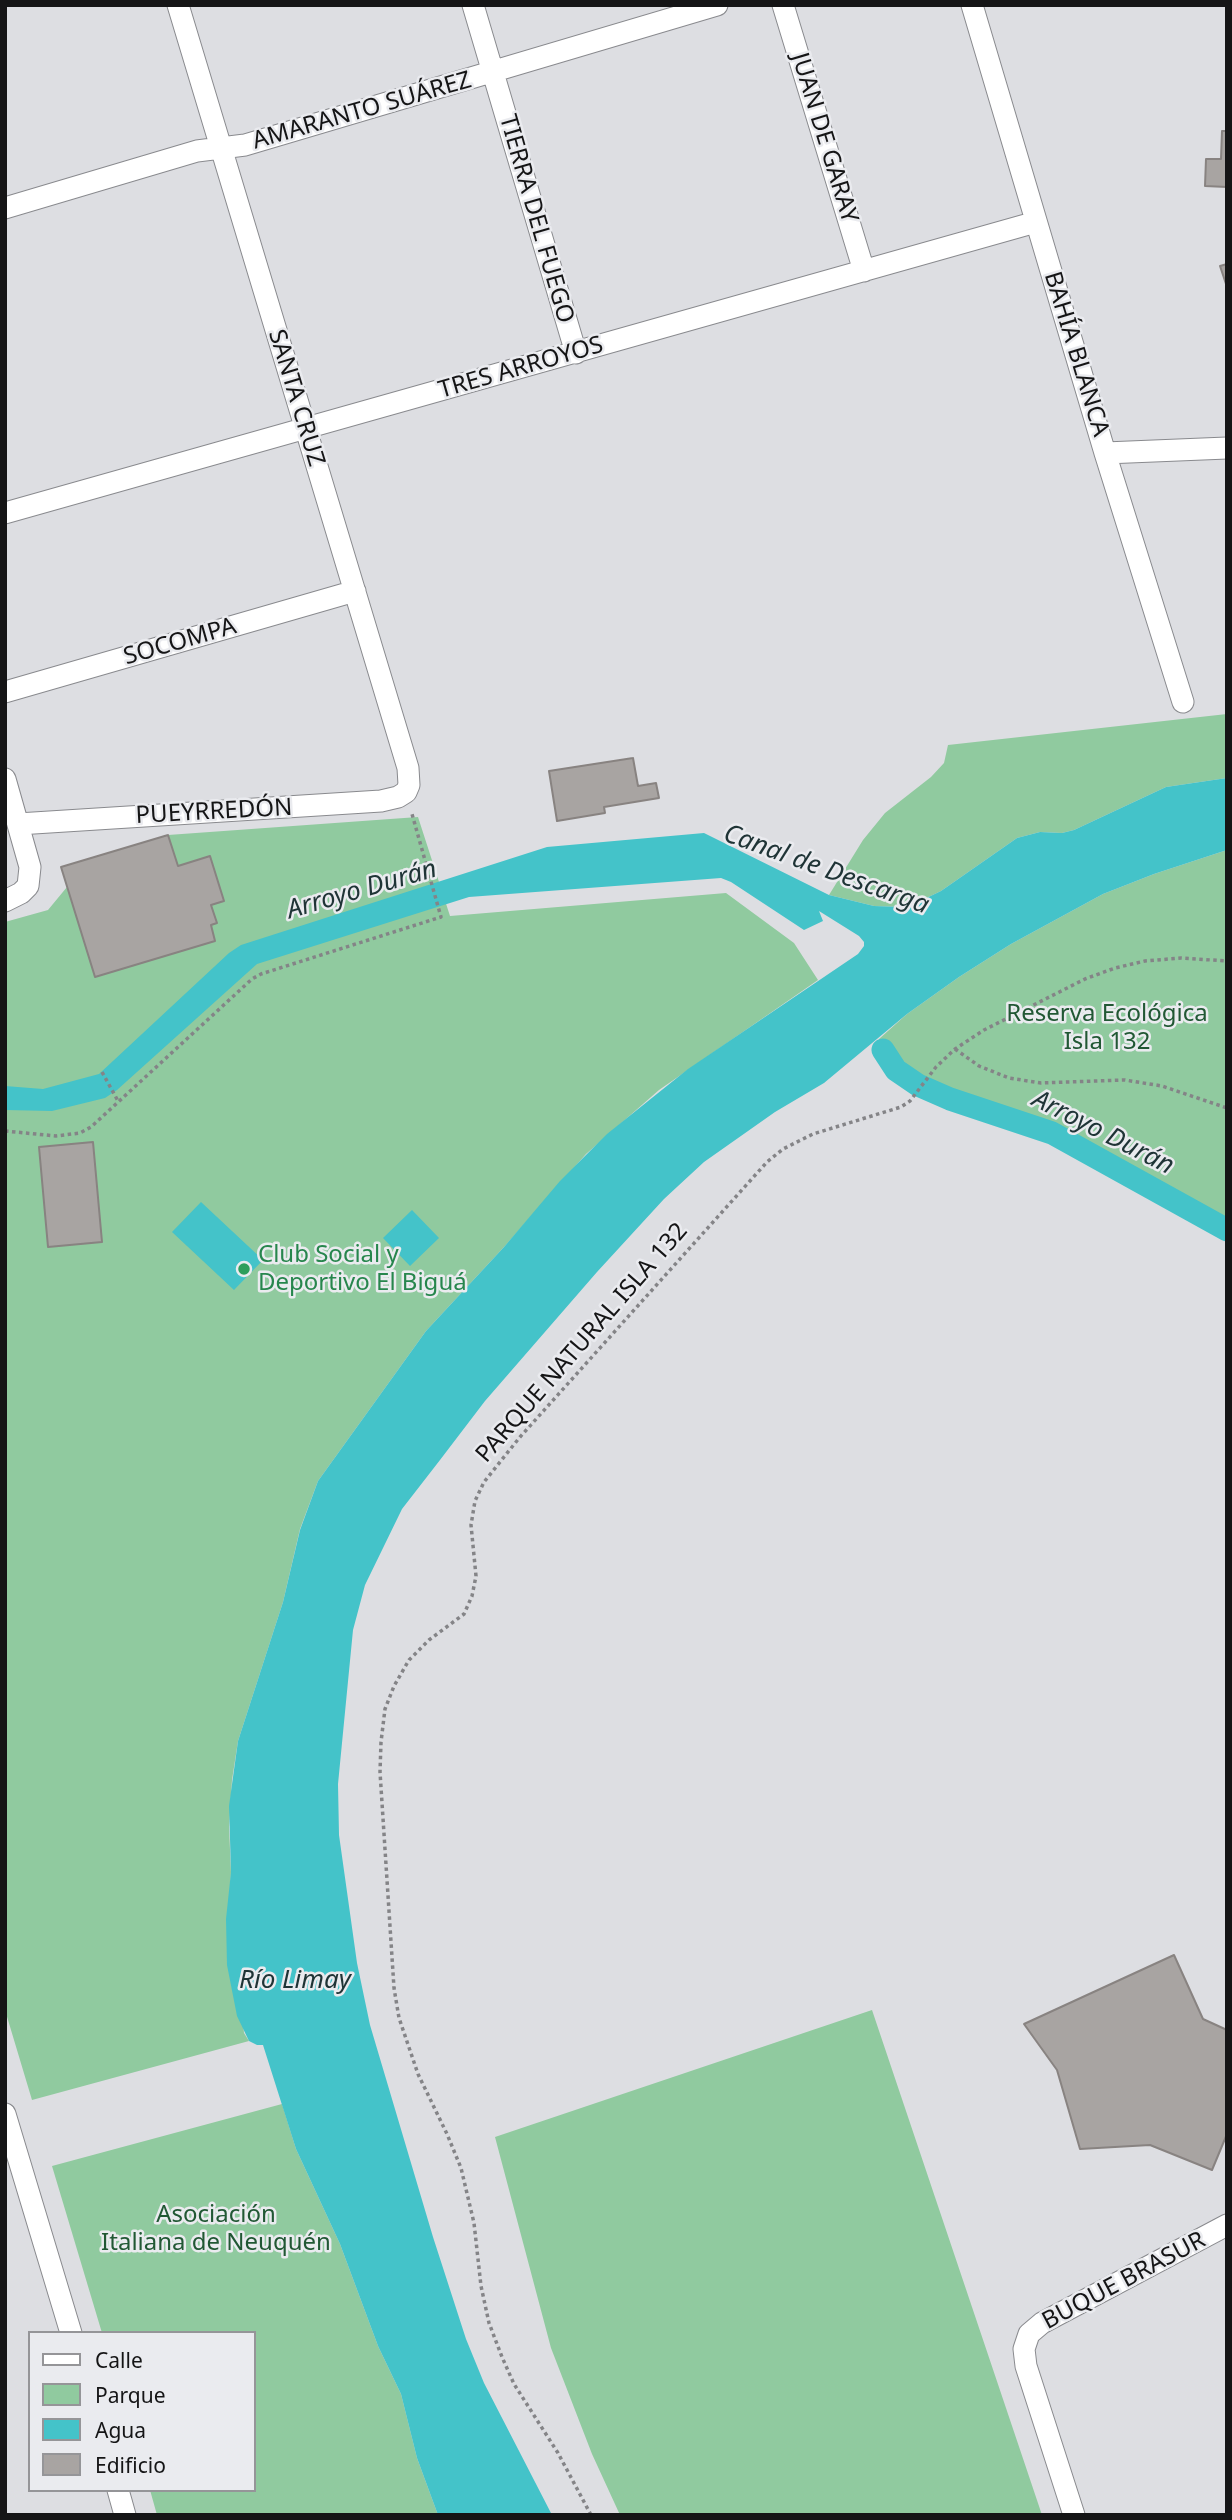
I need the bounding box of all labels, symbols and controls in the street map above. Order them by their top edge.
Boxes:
street label: JUAN DE GARAY [785,50,863,226]
street label: AMARANTO SUÁREZ [249,66,475,156]
street label: TIERRA DEL FUEGO [492,111,580,327]
street label: BAHÍA BLANCA [1037,268,1115,440]
street label: SANTA CRUZ [262,326,330,470]
street label: TRES ARROYOS [435,331,607,405]
street label: SOCOMPA [120,612,240,672]
street label: PUEYRREDÓN [135,794,293,830]
water label: Canal de Descarga [719,818,933,922]
water label: Arroyo Durán [283,854,441,926]
park label: Reserva Ecológica Isla 132 [1006,1000,1208,1056]
water label: Arroyo Durán [1027,1084,1179,1182]
street label: PARQUE NATURAL ISLA 132 [470,1217,694,1469]
place label: Club Social y Deportivo El Biguá [258,1241,467,1297]
marker: Club Social y Deportivo El Biguá [236,1261,252,1277]
water label: Río Limay [239,1965,351,1997]
park label: Asociación Italiana de Neuquén [101,2201,331,2257]
street label: BUQUE BRASUR [1038,2226,1210,2336]
legend [28,2331,256,2492]
text: Calle [95,2346,143,2374]
text: Parque [95,2381,165,2409]
text: Agua [95,2416,146,2444]
text: Edificio [95,2451,166,2479]

